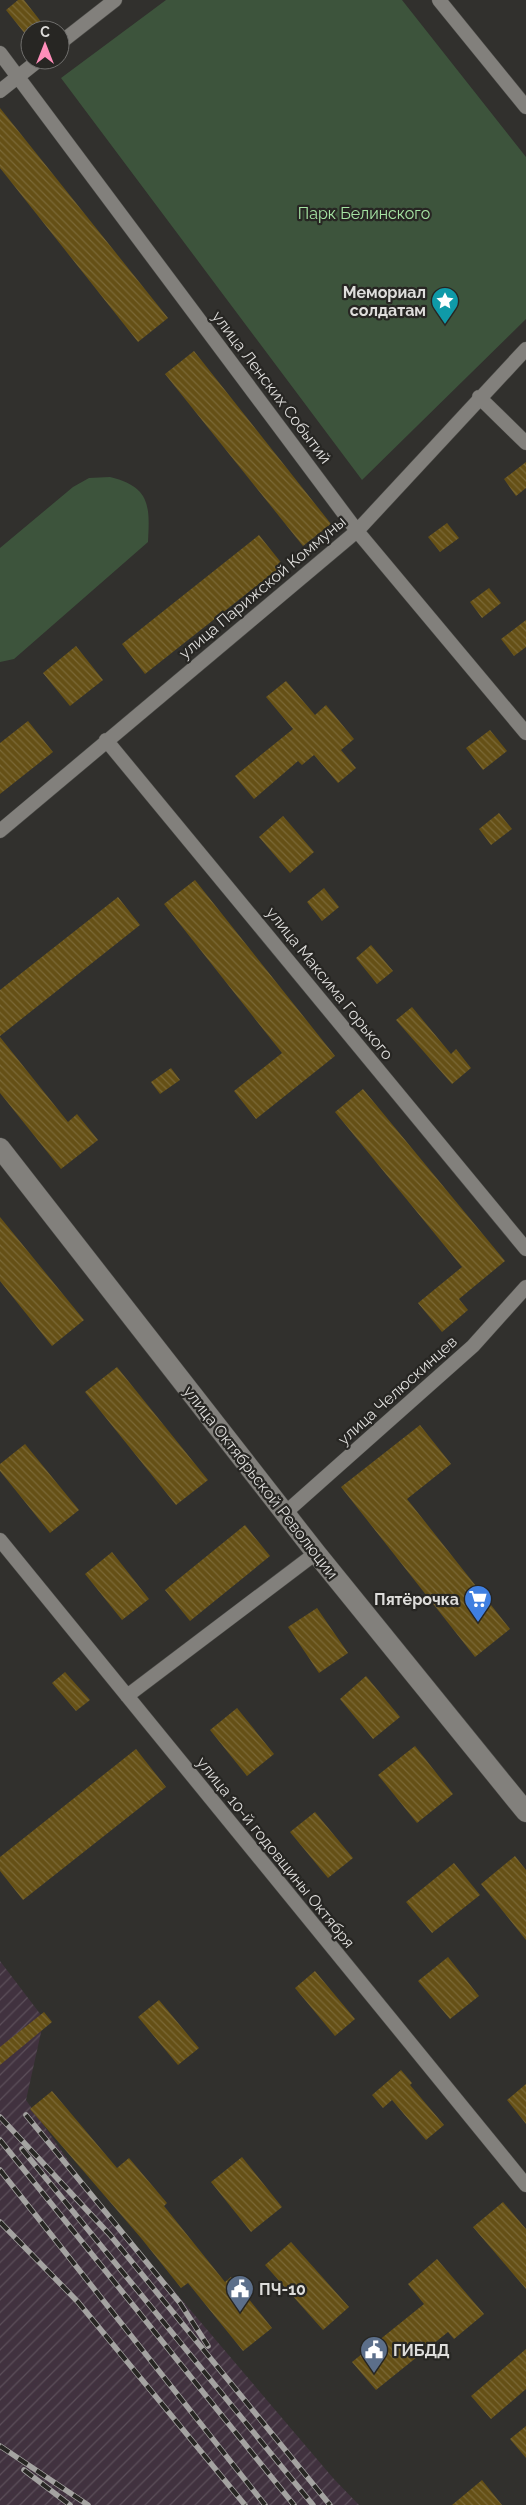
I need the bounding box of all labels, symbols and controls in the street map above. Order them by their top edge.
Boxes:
north arrow [20,20,70,70]
text: С [40,24,50,40]
park label: Парк Белинского [298,204,430,223]
place label: Мемориал солдатам [343,283,426,320]
place icon: Мемориал солдатам [430,286,460,325]
street label: улица Ленских Событий [208,307,335,467]
street label: улица Парижской Коммуны [175,512,350,663]
street label: улица Максима Горького [262,903,397,1064]
street label: улица Челюскинцев [334,1332,461,1449]
street label: улица Октябрьской Революции [179,1382,342,1583]
supermarket icon: Пятёрочка [463,1584,493,1623]
place label: Пятёрочка [374,1590,459,1609]
street label: улица 10-й годовщины Октября [193,1753,359,1952]
public building icon: ПЧ-10 [225,2274,255,2313]
place label: ПЧ-10 [259,2280,306,2299]
public building icon: ГИБДД [359,2335,389,2374]
place label: ГИБДД [393,2341,450,2360]

